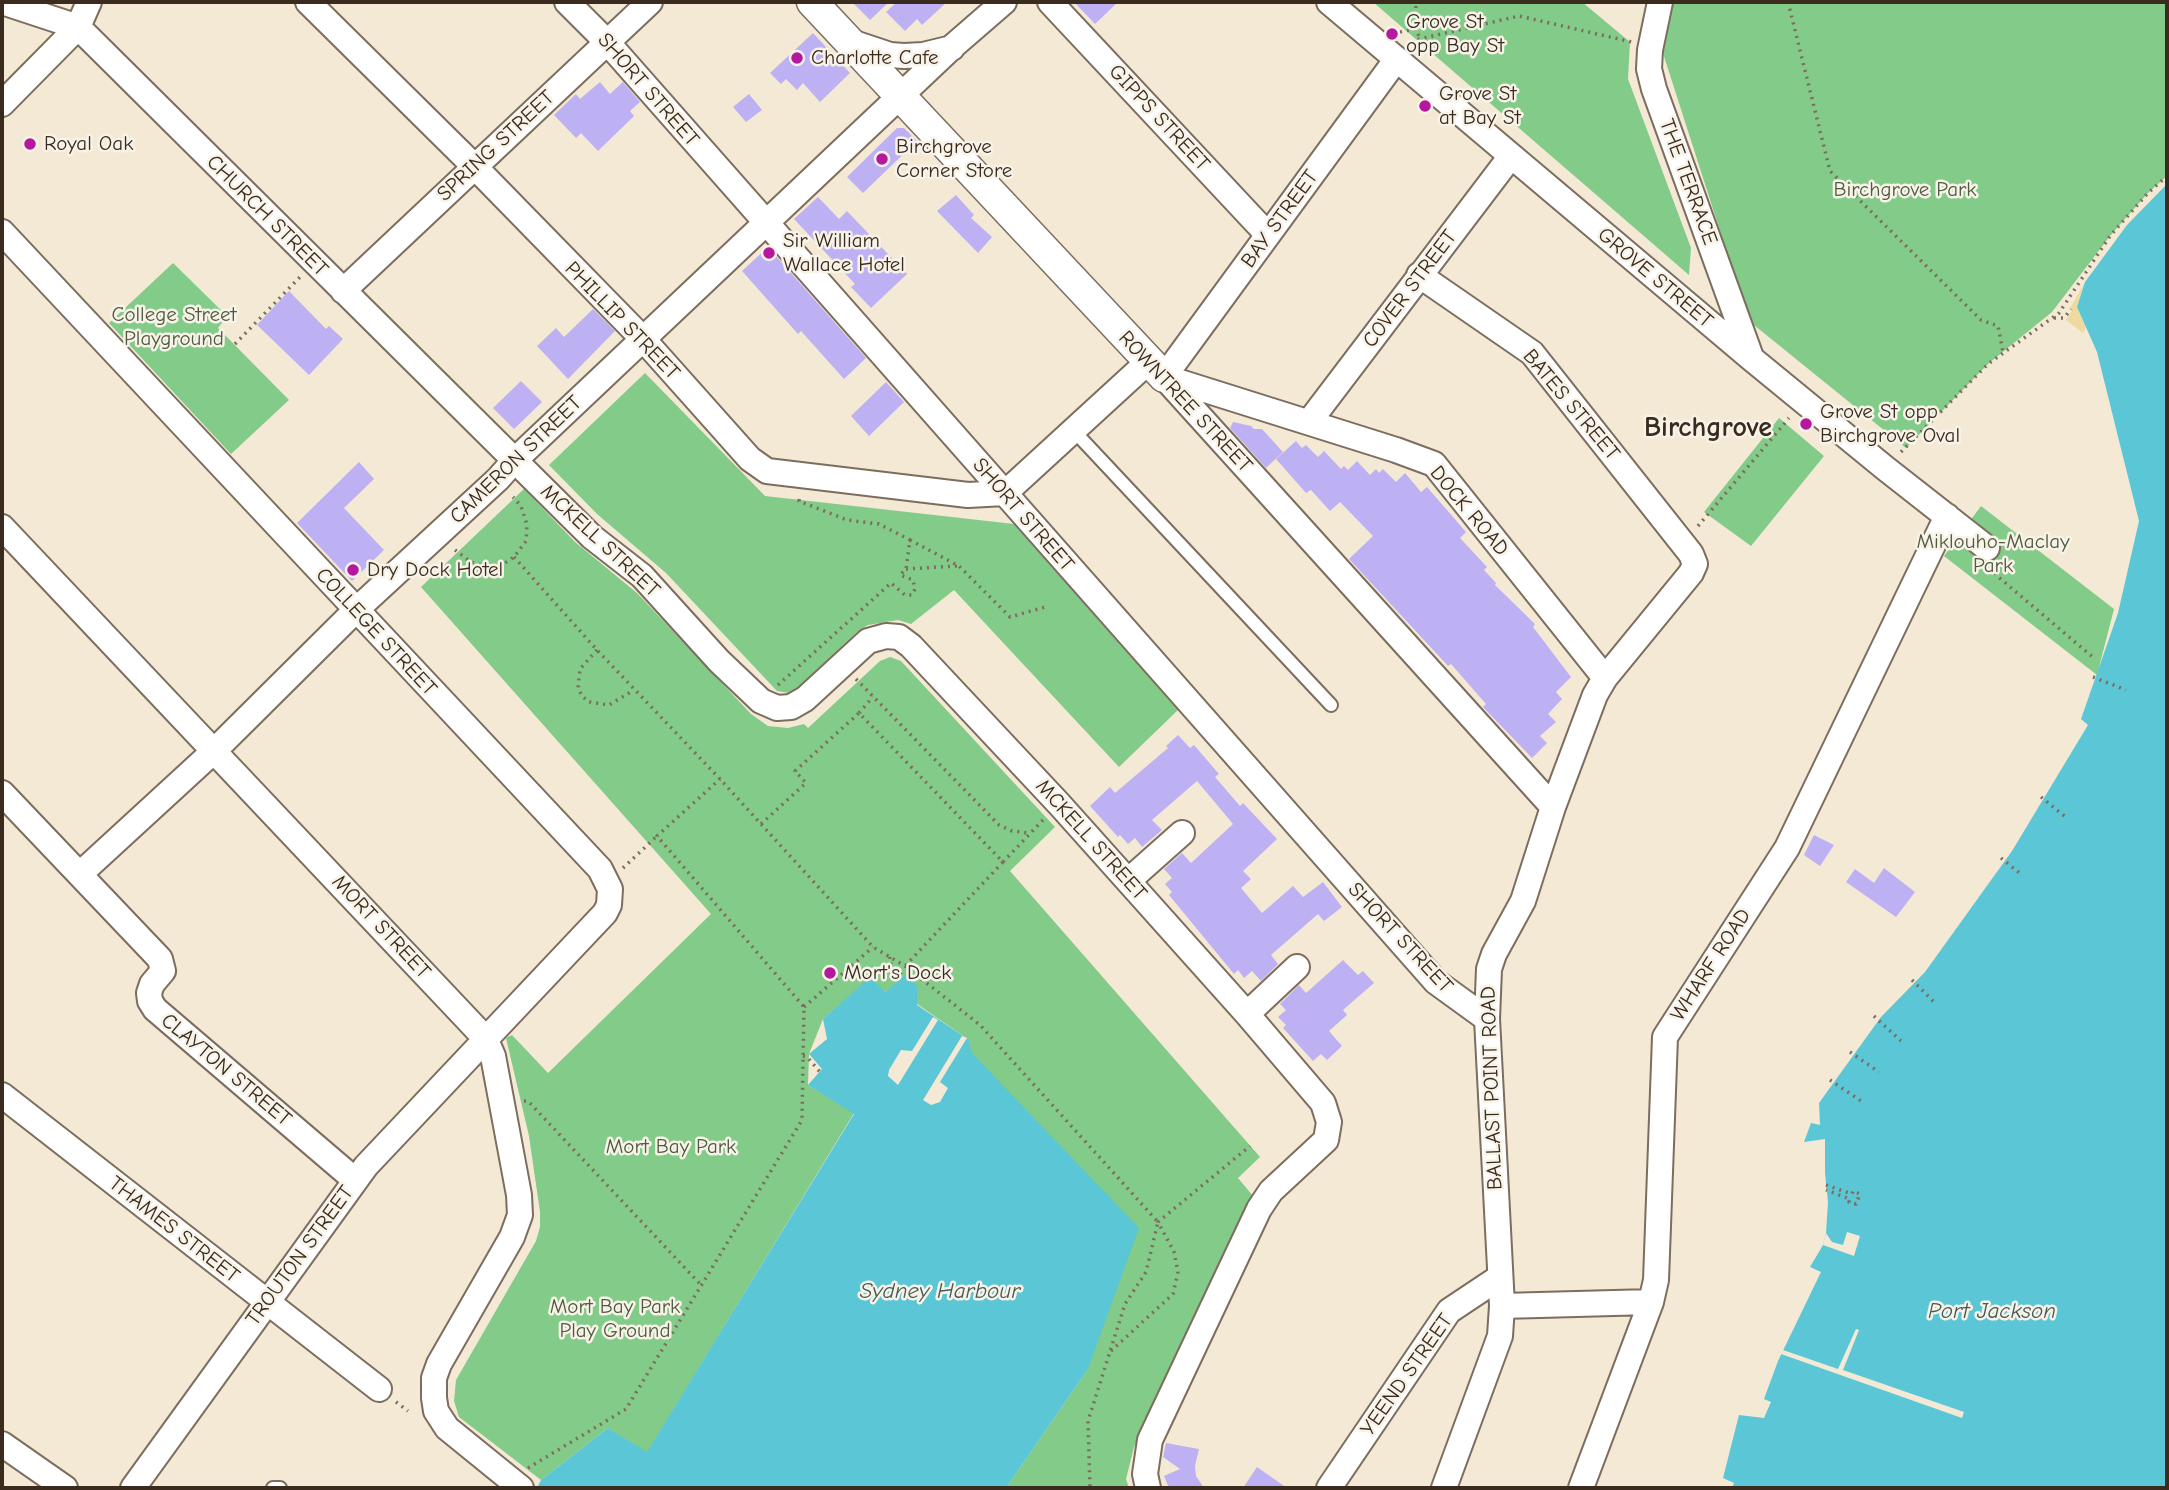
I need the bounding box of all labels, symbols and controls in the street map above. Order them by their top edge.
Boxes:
place label: Grove St opp Bay St [1406,9,1504,59]
marker: Grove St opp Bay St [1384,26,1400,42]
street label: SHORT STREET [592,28,704,152]
place label: Charlotte Cafe [811,45,939,71]
marker: Charlotte Cafe [789,50,805,66]
street label: GIPPS STREET [1103,59,1215,177]
place label: Grove St at Bay St [1439,81,1521,131]
street label: SPRING STREET [432,85,560,207]
marker: Grove St at Bay St [1417,98,1433,114]
street label: THE TERRACE [1654,116,1722,248]
place label: Royal Oak [44,131,133,157]
place label: Birchgrove Corner Store [896,134,1012,184]
marker: Royal Oak [22,136,38,152]
street label: CHURCH STREET [201,150,333,282]
marker: Birchgrove Corner Store [874,151,890,167]
street label: BAY STREET [1236,165,1324,273]
park label: Birchgrove Park [1834,177,1976,203]
street label: GROVE STREET [1592,222,1718,334]
street label: COVER STREET [1358,225,1462,353]
place label: Sir William Wallace Hotel [783,228,905,278]
marker: Sir William Wallace Hotel [761,245,777,261]
street label: PHILLIP STREET [559,257,685,385]
park label: College Street Playground [112,302,236,352]
street label: ROWNTREE STREET [1113,326,1257,478]
street label: BATES STREET [1517,344,1625,466]
street label: CAMERON STREET [445,391,587,529]
place label: Grove St opp Birchgrove Oval [1820,399,1960,449]
district label: Birchgrove [1644,411,1772,445]
marker: Grove St opp Birchgrove Oval [1798,416,1814,432]
street label: SHORT STREET [967,453,1079,577]
street label: DOCK ROAD [1424,461,1514,561]
street label: MCKELL STREET [535,479,665,603]
park label: Miklouho-Maclay Park [1916,529,2070,579]
place label: Dry Dock Hotel [367,557,503,583]
marker: Dry Dock Hotel [345,562,361,578]
street label: COLLEGE STREET [310,563,442,701]
street label: MCKELL STREET [1030,774,1152,906]
street label: MORT STREET [326,870,436,984]
street label: SHORT STREET [1342,877,1458,999]
street label: WHARF ROAD [1665,904,1757,1026]
place label: Mort's Dock [844,960,952,986]
marker: Mort's Dock [822,965,838,981]
street label: BALLAST POINT ROAD [1476,986,1508,1190]
street label: CLAYTON STREET [156,1008,296,1132]
park label: Mort Bay Park [606,1134,736,1160]
street label: THAMES STREET [104,1171,244,1289]
street label: TROUTON STREET [241,1181,359,1331]
water label: Sydney Harbour [860,1277,1020,1305]
park label: Mort Bay Park Play Ground [550,1294,680,1344]
water label: Port Jackson [1928,1297,2056,1325]
street label: YEEND STREET [1356,1309,1458,1441]

